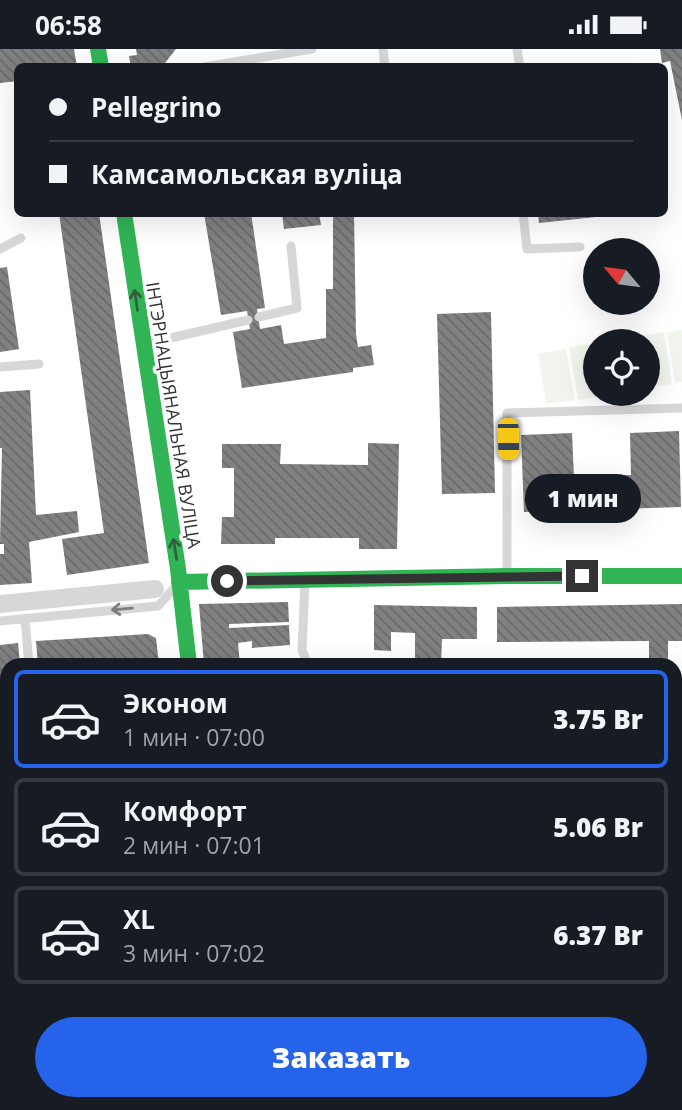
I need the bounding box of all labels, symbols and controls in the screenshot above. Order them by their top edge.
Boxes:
text: 06:58 [35,7,102,43]
text: Pellegrino [91,89,222,125]
text: Камсамольская вуліца [91,156,403,192]
north arrow [583,238,660,315]
map controls [583,238,660,406]
street label: ІНТЭРНАЦЫЯНАЛЬНАЯ ВУЛІЦА [141,280,207,551]
one-way arrow [130,289,143,311]
button: locate [583,329,660,406]
car [498,418,519,460]
callout: 1 мин [524,475,640,524]
text: 1 мин [548,482,618,514]
one-way arrow [168,538,181,561]
route end [566,560,598,592]
route start [211,565,243,597]
one-way arrow [111,603,134,616]
text: Эконом [123,685,228,721]
icon: car [39,688,102,751]
text: 3.75 Br [553,701,643,737]
text: 1 мин · 07:00 [123,721,265,753]
text: Комфорт [123,793,247,829]
icon: car [39,796,102,859]
text: 5.06 Br [553,809,643,845]
text: 2 мин · 07:01 [123,829,265,861]
text: XL [123,901,155,937]
icon: car [39,904,102,967]
text: 6.37 Br [553,917,643,953]
text: 3 мин · 07:02 [123,937,265,969]
button: Заказать [35,1017,647,1097]

